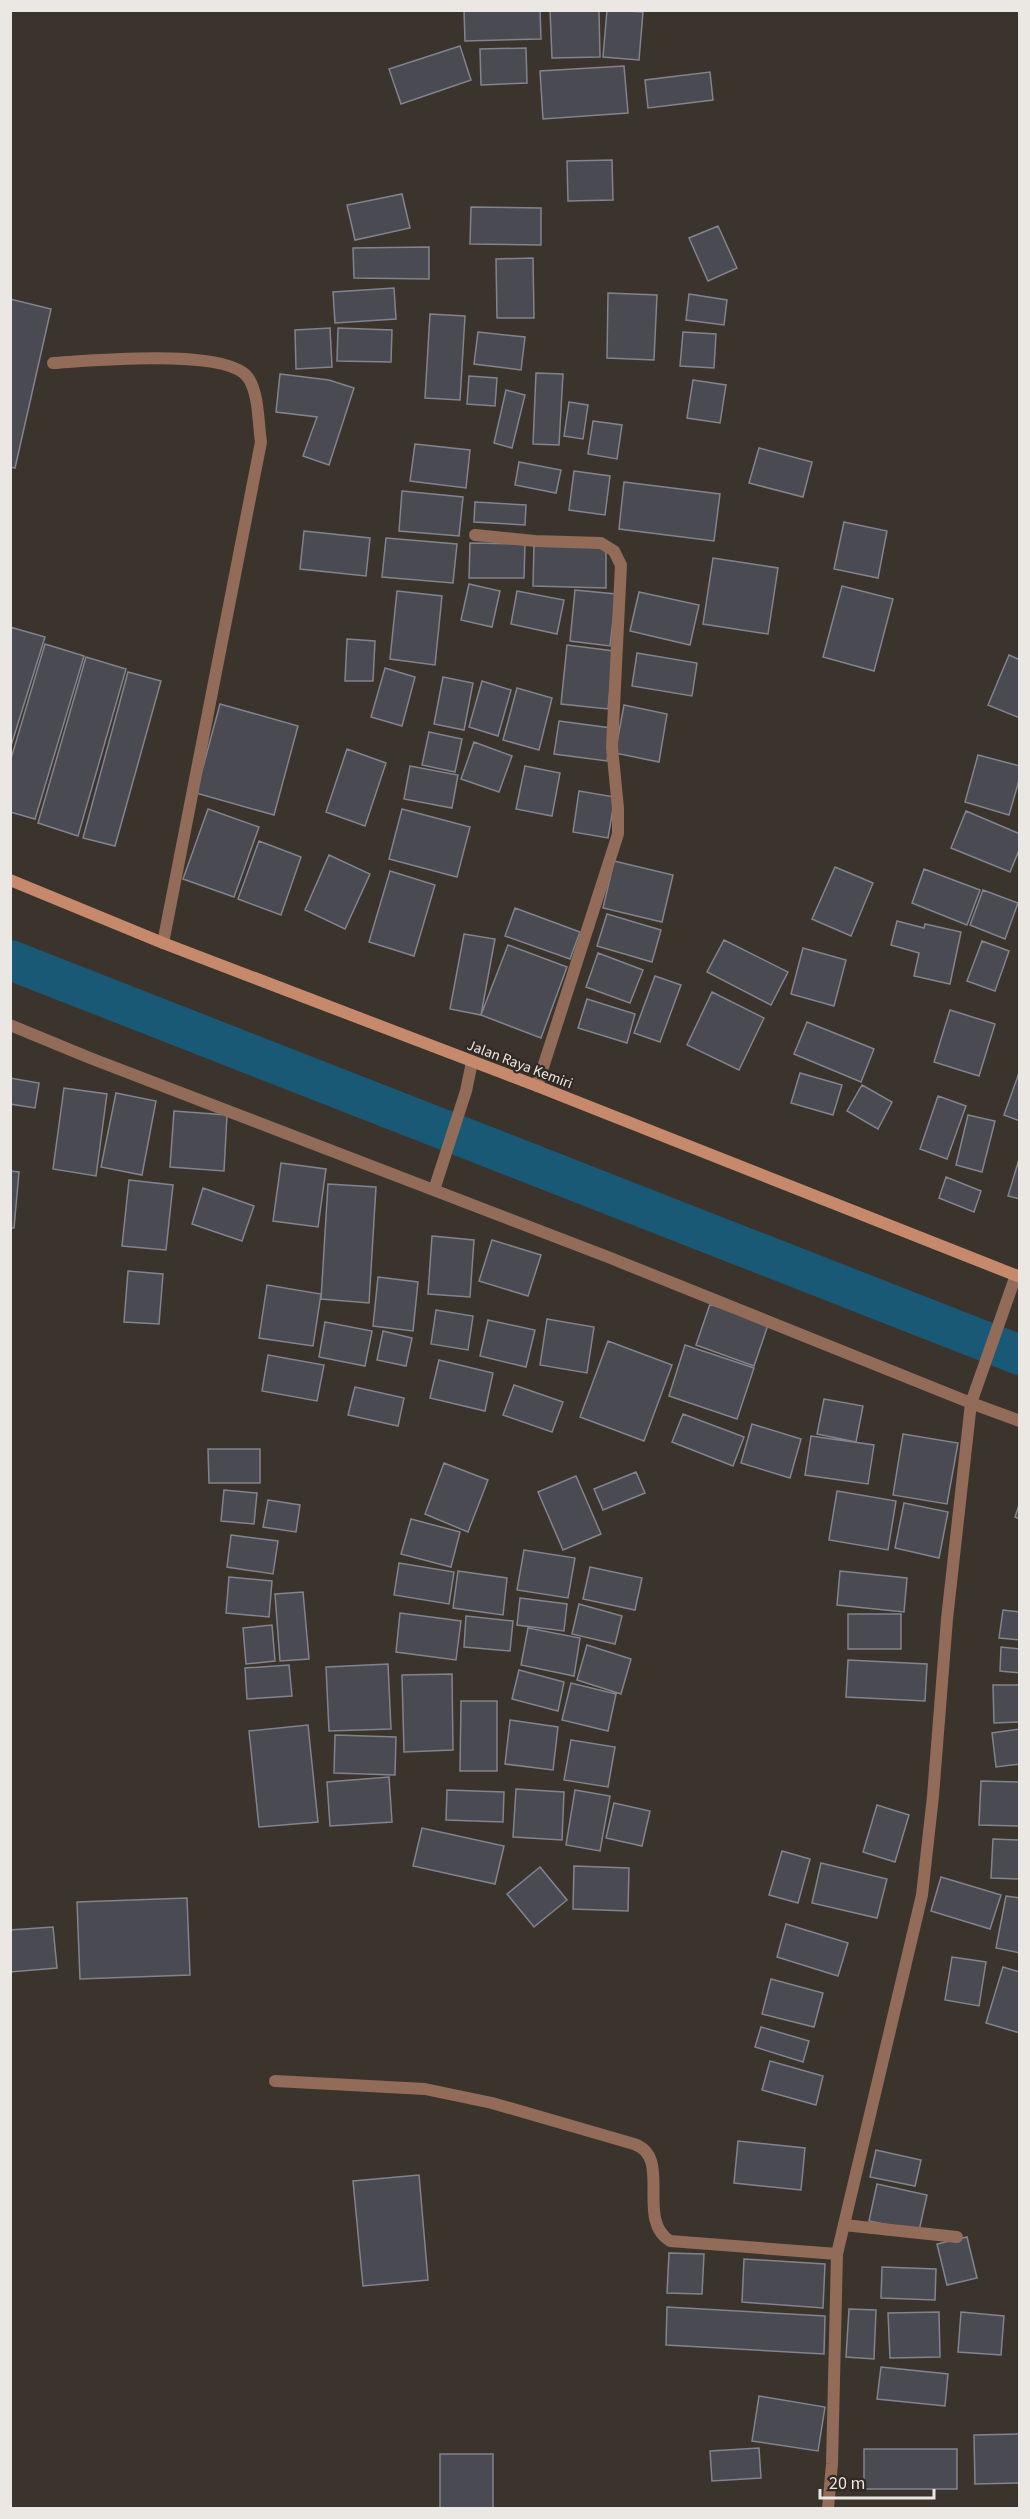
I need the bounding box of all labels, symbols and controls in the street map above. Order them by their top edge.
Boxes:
street label: Jalan Raya Kemiri [464,1035,576,1094]
scale bar [820,2462,934,2500]
text: 20 m [829,2471,865,2496]

